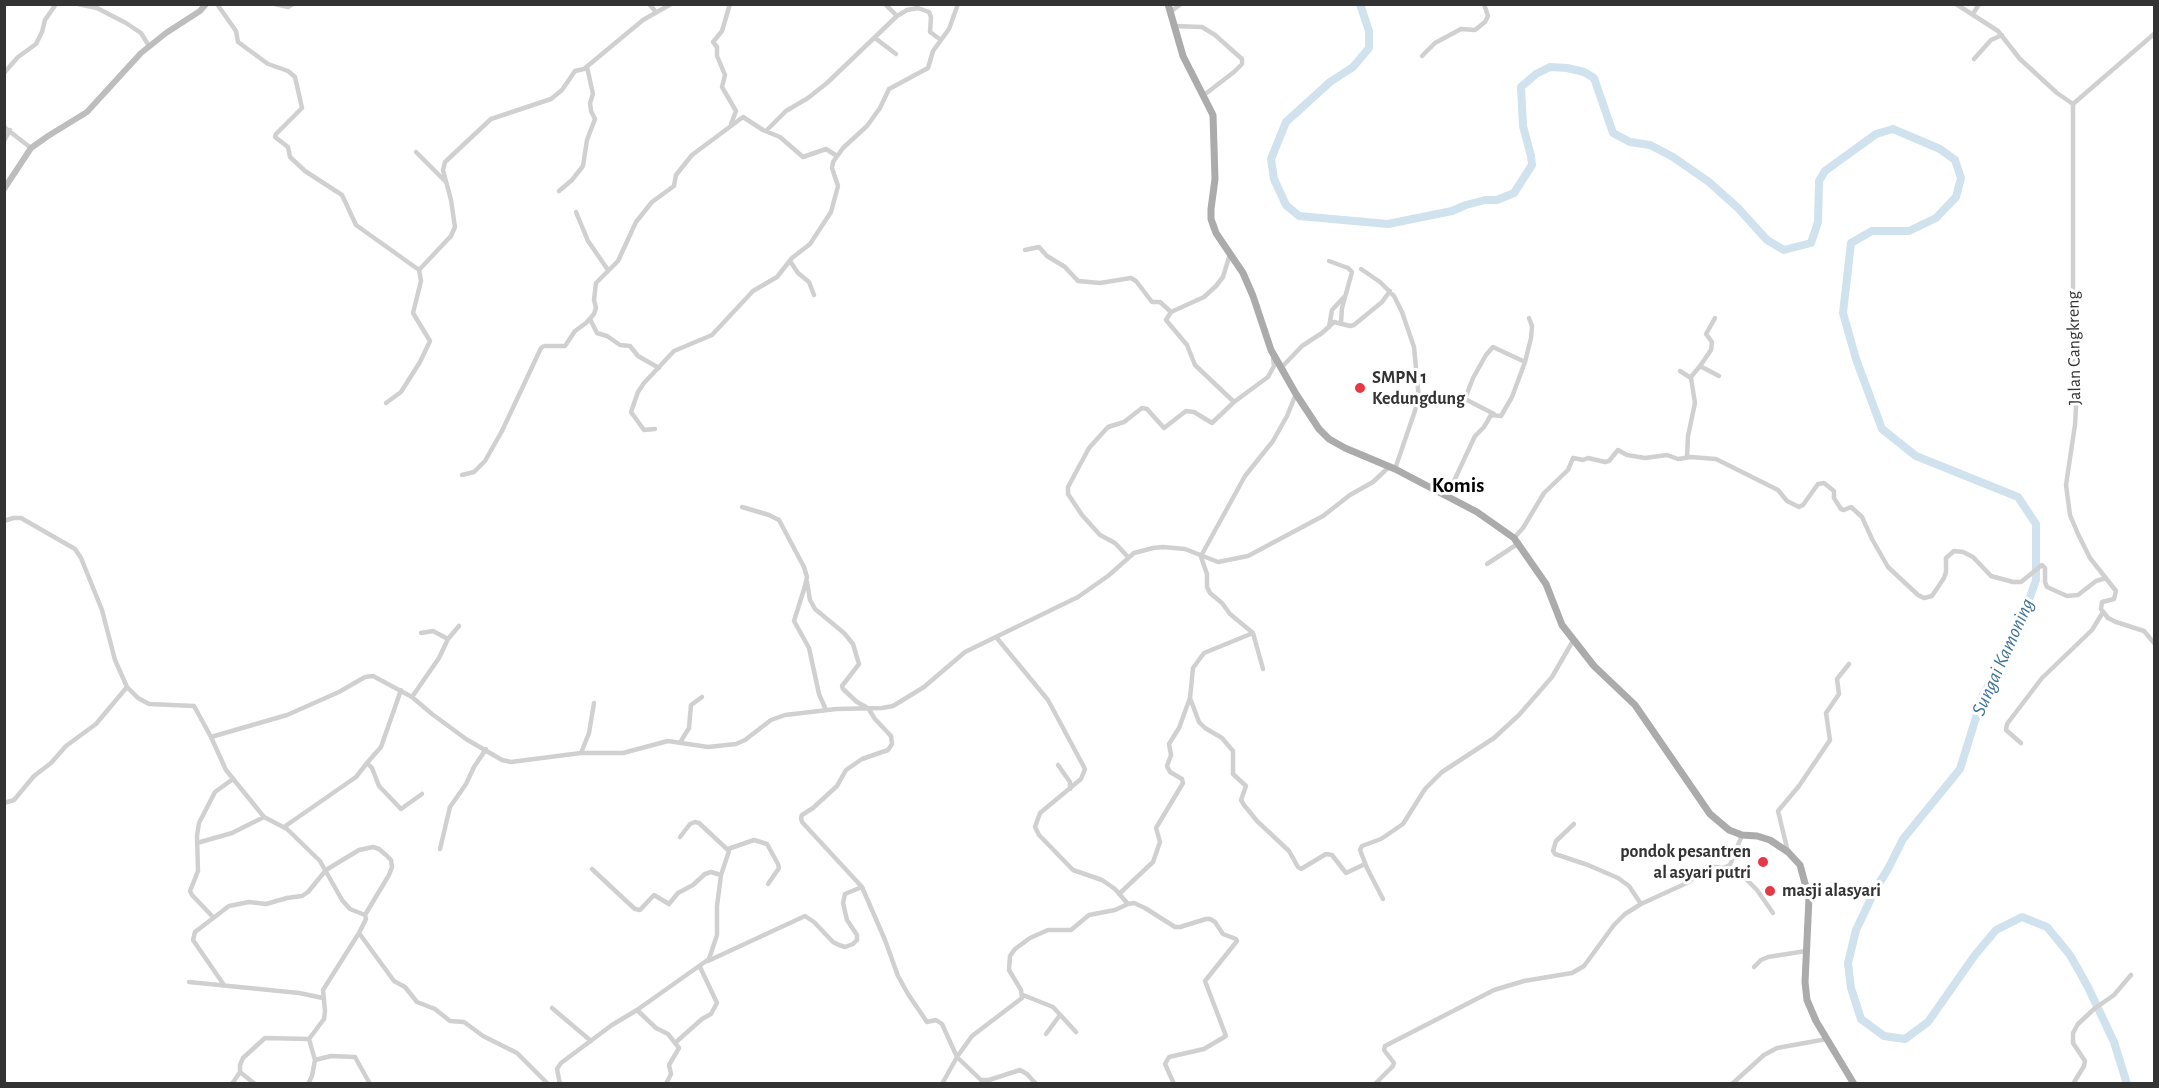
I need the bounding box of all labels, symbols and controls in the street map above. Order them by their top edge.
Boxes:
street label: Jalan Cangkreng [2062,291,2086,405]
place label: SMPN 1 Kedungdung [1372,367,1465,410]
marker: SMPN 1 Kedungdung [1353,381,1367,395]
district label: Komis [1432,473,1484,499]
water label: Sungai Kamoning [1966,595,2040,719]
place label: pondok pesantren al asyari putri [1620,841,1751,884]
marker: pondok pesantren al asyari putri [1756,855,1770,869]
place label: masji alasyari [1782,880,1881,902]
marker: masji alasyari [1763,884,1777,898]

